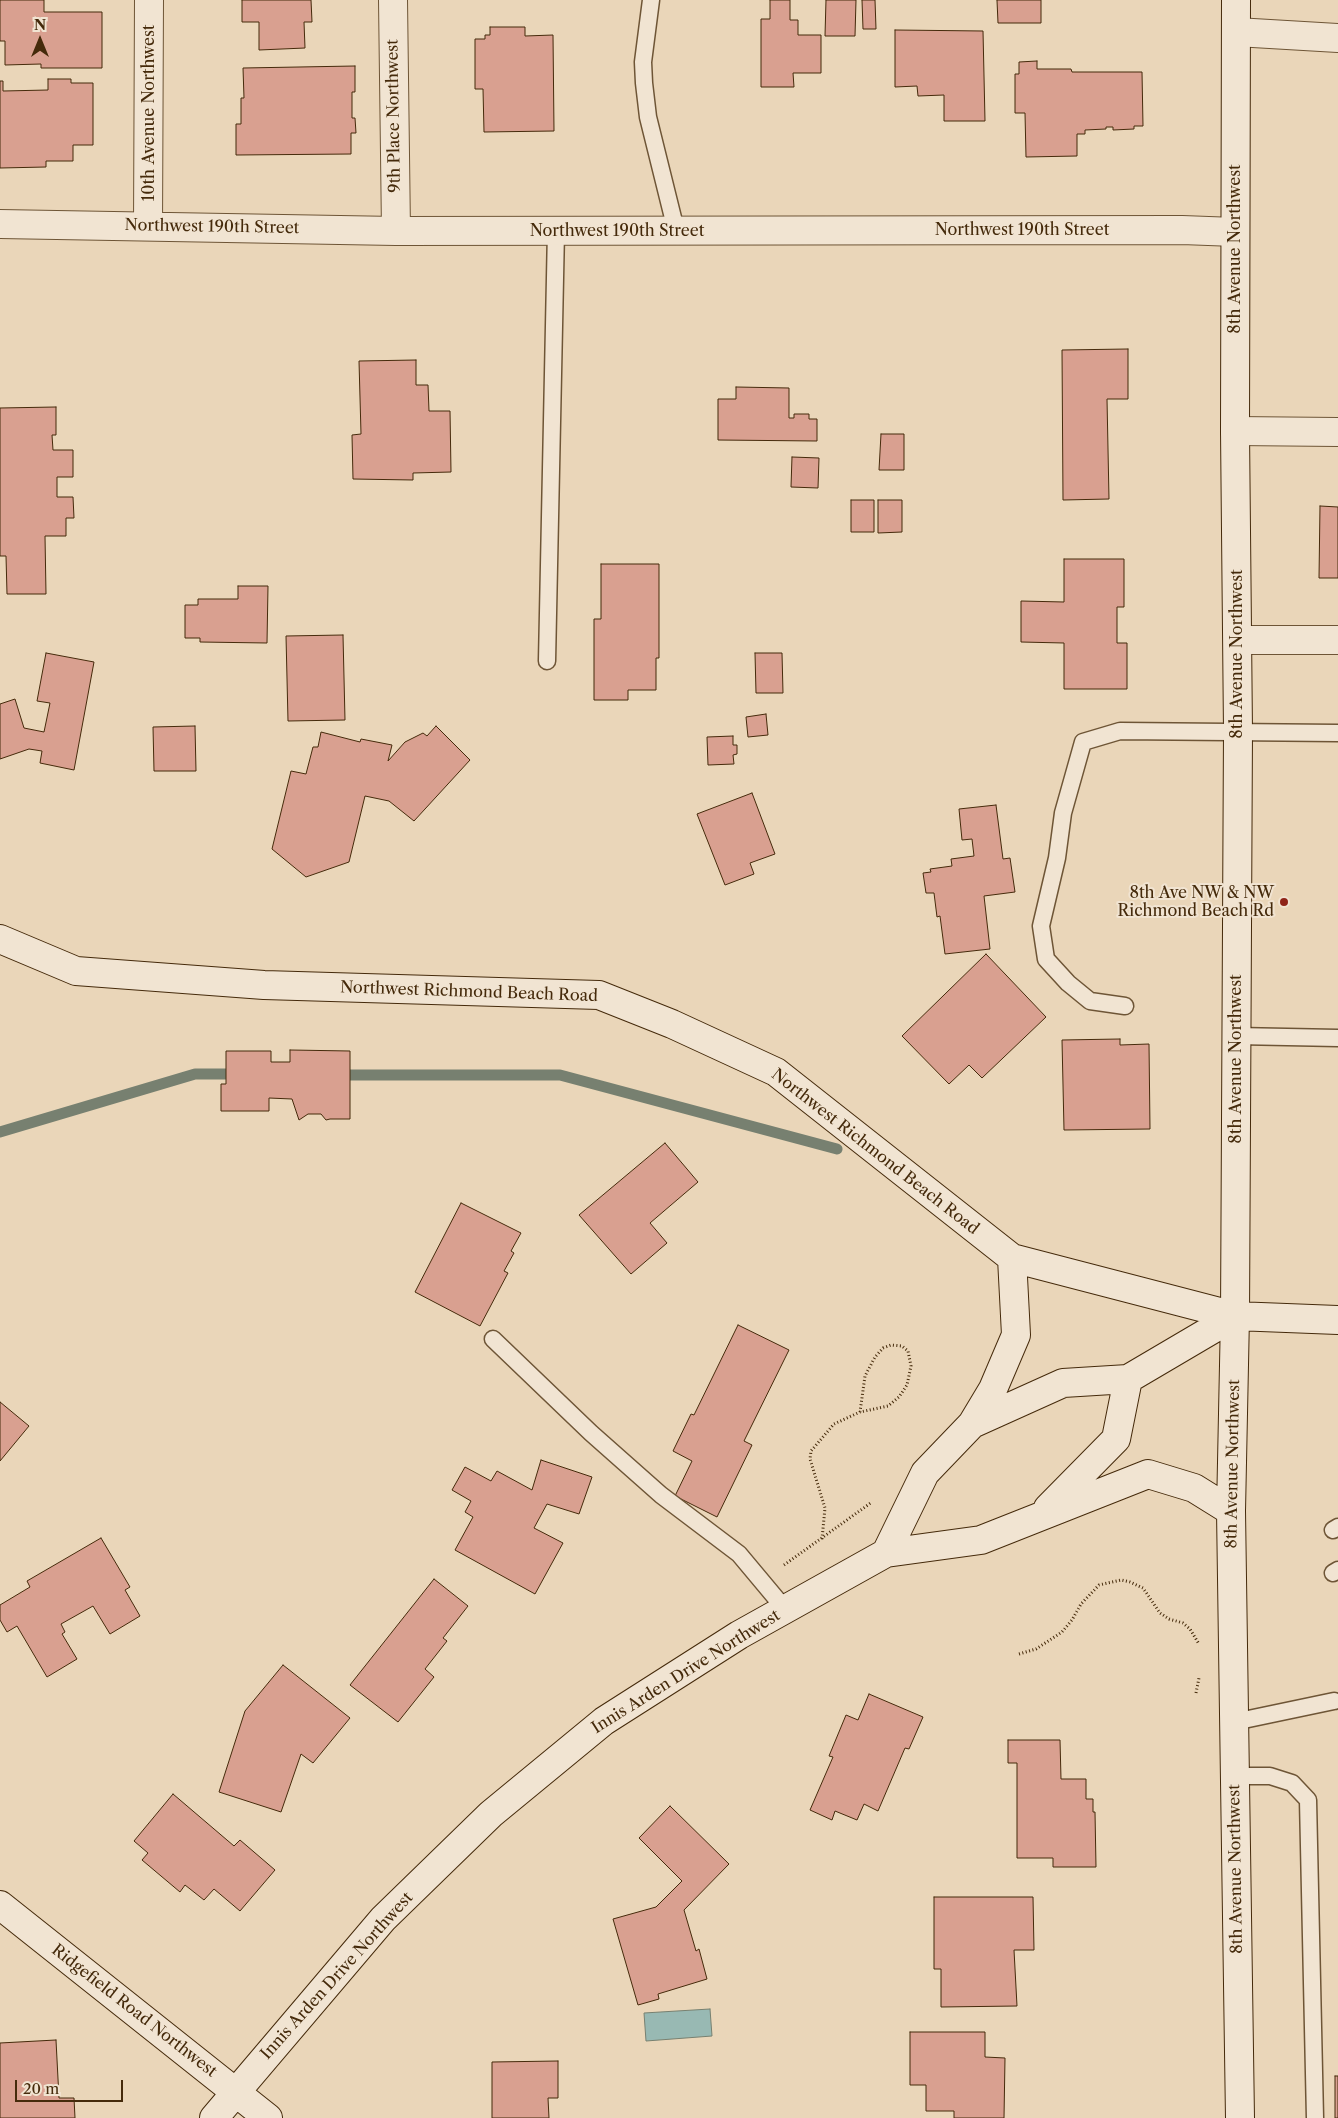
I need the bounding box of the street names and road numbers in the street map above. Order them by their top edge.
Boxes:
street label: 10th Avenue Northwest [139,25,159,201]
street label: 9th Place Northwest [383,39,405,193]
street label: 8th Avenue Northwest [1225,164,1245,334]
street label: Northwest 190th Street [124,216,300,238]
street label: Northwest 190th Street [935,220,1109,240]
street label: Northwest 190th Street [530,221,704,241]
street label: 8th Avenue Northwest [1227,569,1247,739]
street label: 8th Avenue Northwest [1226,974,1246,1144]
street label: Northwest Richmond Beach Road [340,978,598,1006]
street label: Northwest Richmond Beach Road [768,1065,982,1239]
street label: 8th Avenue Northwest [1222,1379,1244,1549]
street label: Innis Arden Drive Northwest [588,1606,784,1738]
street label: 8th Avenue Northwest [1225,1784,1247,1954]
street label: Innis Arden Drive Northwest [257,1888,417,2064]
street label: Ridgefield Road Northwest [48,1941,220,2081]

